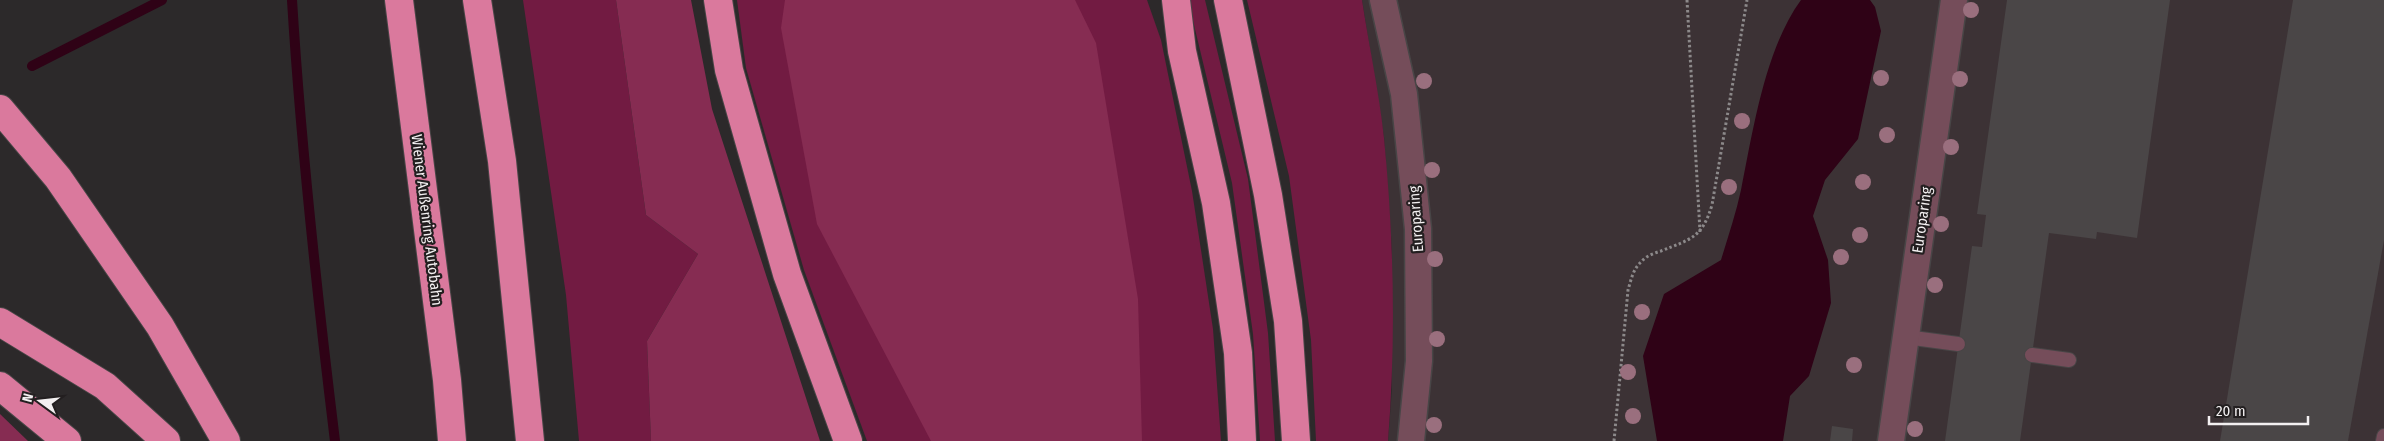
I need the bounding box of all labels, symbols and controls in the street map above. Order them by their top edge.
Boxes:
street label: Wiener Außenring Autobahn [408,133,446,307]
street label: Europaring [1405,185,1427,253]
street label: Europaring [1908,186,1936,254]
north arrow [15,376,65,426]
text: N [19,392,37,404]
scale bar [2209,394,2308,426]
text: 20 m [2216,402,2246,420]

